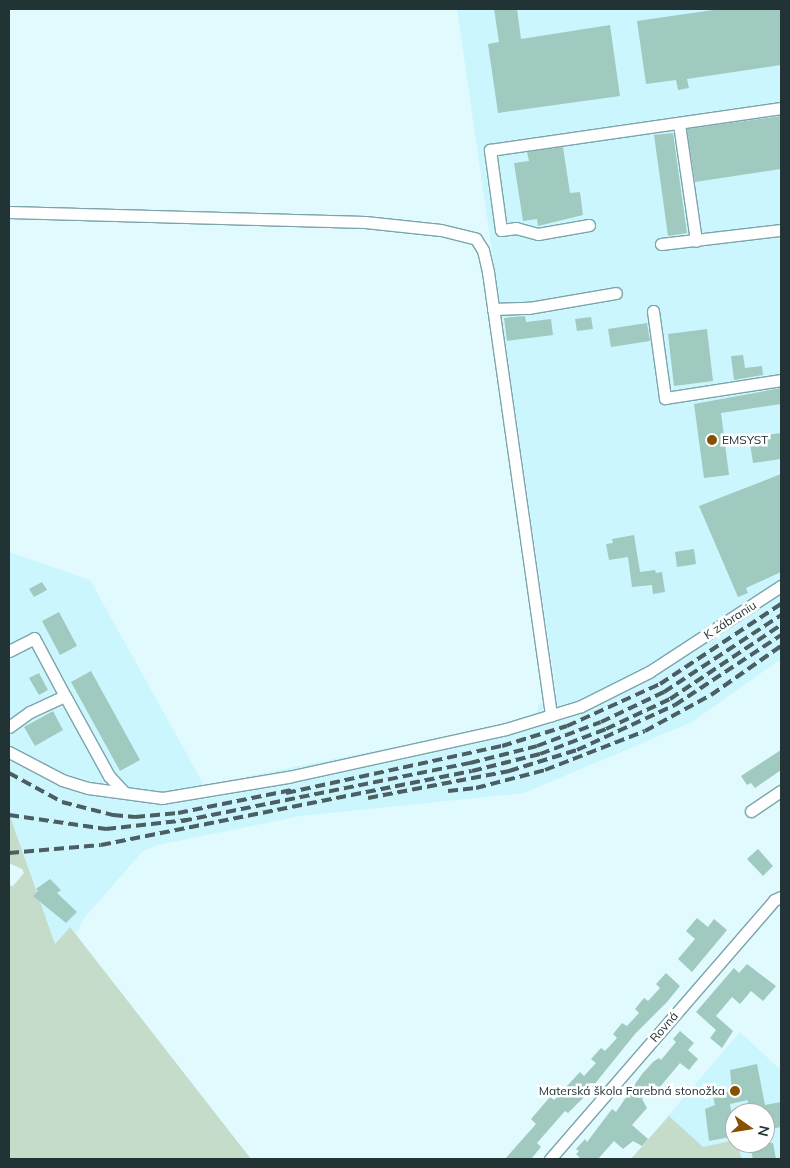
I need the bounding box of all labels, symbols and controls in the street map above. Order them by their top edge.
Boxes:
place label: EMSYST [722,433,768,447]
marker: EMSYST [706,434,718,446]
street label: K zábraniu [701,598,759,642]
street label: Rovná [647,1009,681,1045]
place label: Materská škola Farebná stonožka [539,1084,725,1098]
marker: Materská škola Farebná stonožka [729,1085,741,1097]
north arrow [725,1103,775,1153]
text: N [754,1124,774,1138]

